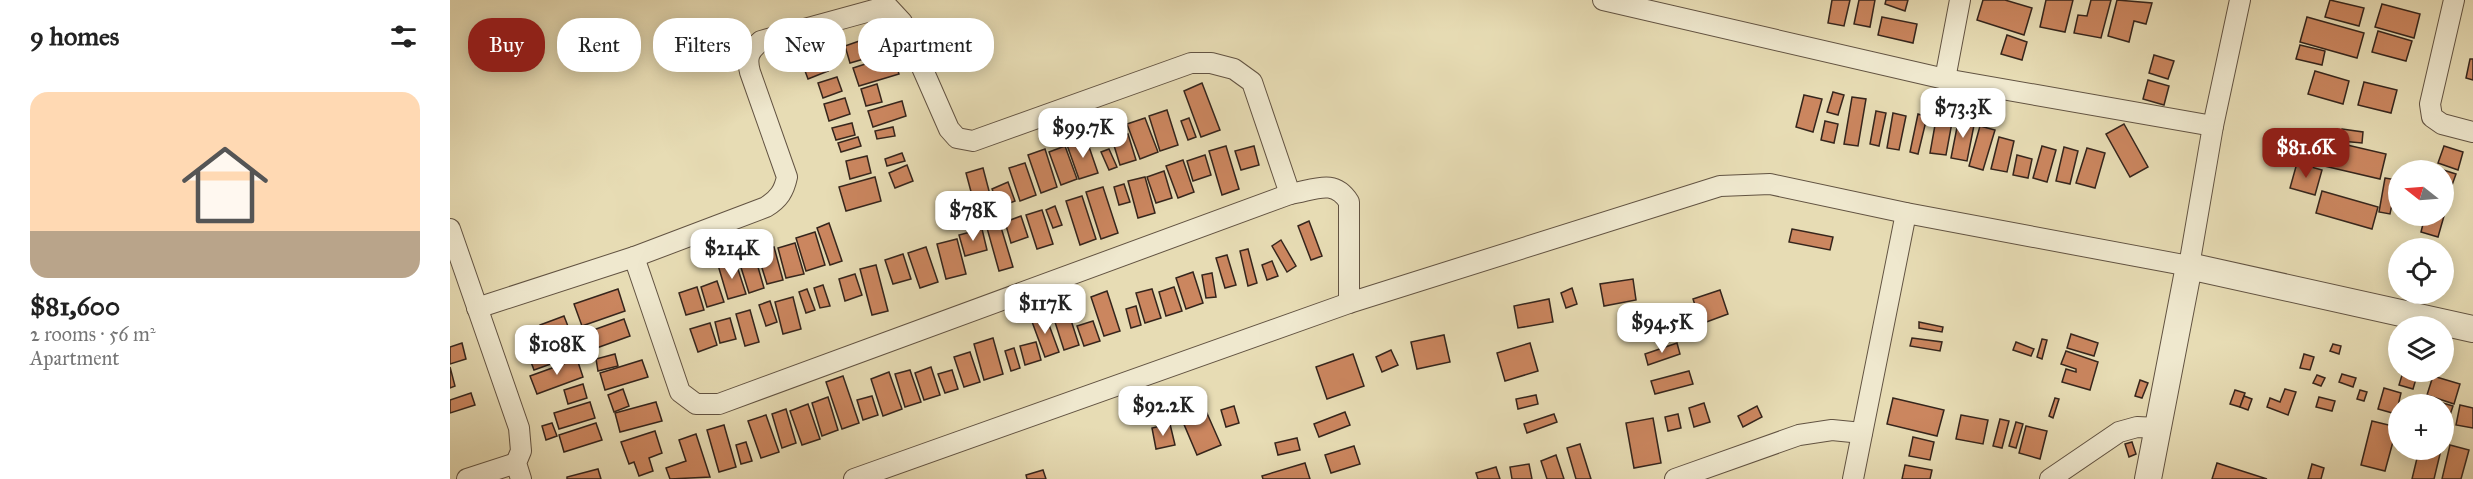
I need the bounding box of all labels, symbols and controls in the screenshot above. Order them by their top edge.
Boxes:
chip: Buy [468,18,545,72]
chip: Rent [557,18,641,72]
chip: Filters [653,18,752,72]
chip: New [764,18,846,72]
chip: Apartment [858,18,994,72]
text: 9 homes [30,20,119,52]
icon: filters [387,20,420,53]
pin: $73.3K [1914,88,2012,139]
text: $73.3K [1934,95,1992,119]
pin: $99.7K [1034,108,1132,159]
text: $99.7K [1052,115,1114,139]
pin: $81.6K [2257,128,2355,179]
icon: home [171,131,279,239]
text: $81.6K [2276,135,2336,159]
north arrow [2388,160,2454,226]
map controls [2388,160,2454,460]
pin: $78K [937,191,1009,242]
text: $78K [949,198,997,222]
pin: $214K [690,229,774,280]
text: $214K [704,236,760,260]
button: locate [2388,238,2454,304]
pin: $117K [1003,284,1087,335]
text: $81,600 [30,290,120,322]
text: $117K [1019,291,1071,315]
pin: $94.5K [1613,303,1711,354]
text: $94.5K [1631,310,1693,334]
button: layers [2388,316,2454,382]
text: 2 rooms · 56 m² [30,322,156,346]
pin: $108K [515,325,599,376]
text: $108K [529,332,585,356]
text: Apartment [30,346,119,370]
pin: $92.2K [1114,386,1212,437]
text: $92.2K [1132,393,1194,417]
button: + [2388,394,2454,460]

